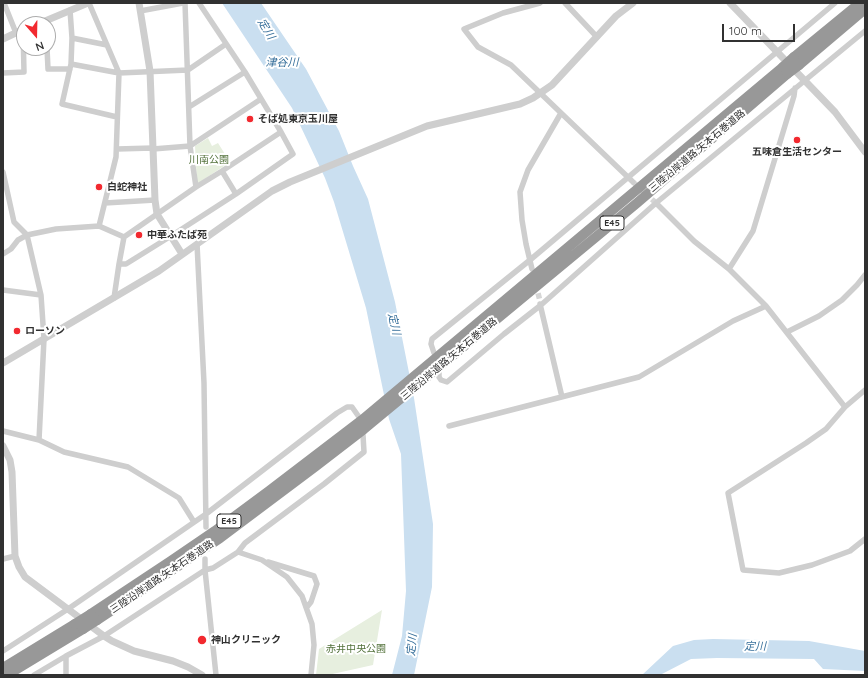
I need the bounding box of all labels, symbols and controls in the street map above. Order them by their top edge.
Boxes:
north arrow [16,16,56,56]
water label: 定川 [255,16,277,42]
scale bar [724,16,797,42]
text: 100 m [729,23,762,38]
text: N [34,38,46,54]
water label: 津谷川 [266,56,298,70]
street label: 三陸沿岸道路;矢本石巻道路 [646,107,748,195]
place label: そば処東京玉川屋 [258,113,338,125]
marker: そば処東京玉川屋 [245,114,255,124]
marker: 五味倉生活センター [792,135,802,145]
place label: 五味倉生活センター [752,146,842,158]
park label: 川南公園 [189,154,229,166]
place label: 白蛇神社 [107,181,147,193]
marker: 白蛇神社 [94,182,104,192]
road number: E45 [600,216,624,230]
place label: 中華ふたば苑 [147,229,207,241]
marker: 中華ふたば苑 [134,230,144,240]
water label: 定川 [385,312,403,336]
street label: 三陸沿岸道路;矢本石巻道路 [398,315,500,403]
place label: ローソン [25,325,65,337]
marker: ローソン [12,326,22,336]
road number: E45 [217,514,241,528]
street label: 三陸沿岸道路;矢本石巻道路 [108,538,216,616]
water label: 定川 [404,633,420,657]
marker: 神山クリニック [196,634,208,646]
place label: 神山クリニック [211,634,281,646]
water label: 定川 [744,640,766,654]
park label: 赤井中央公園 [326,643,386,655]

